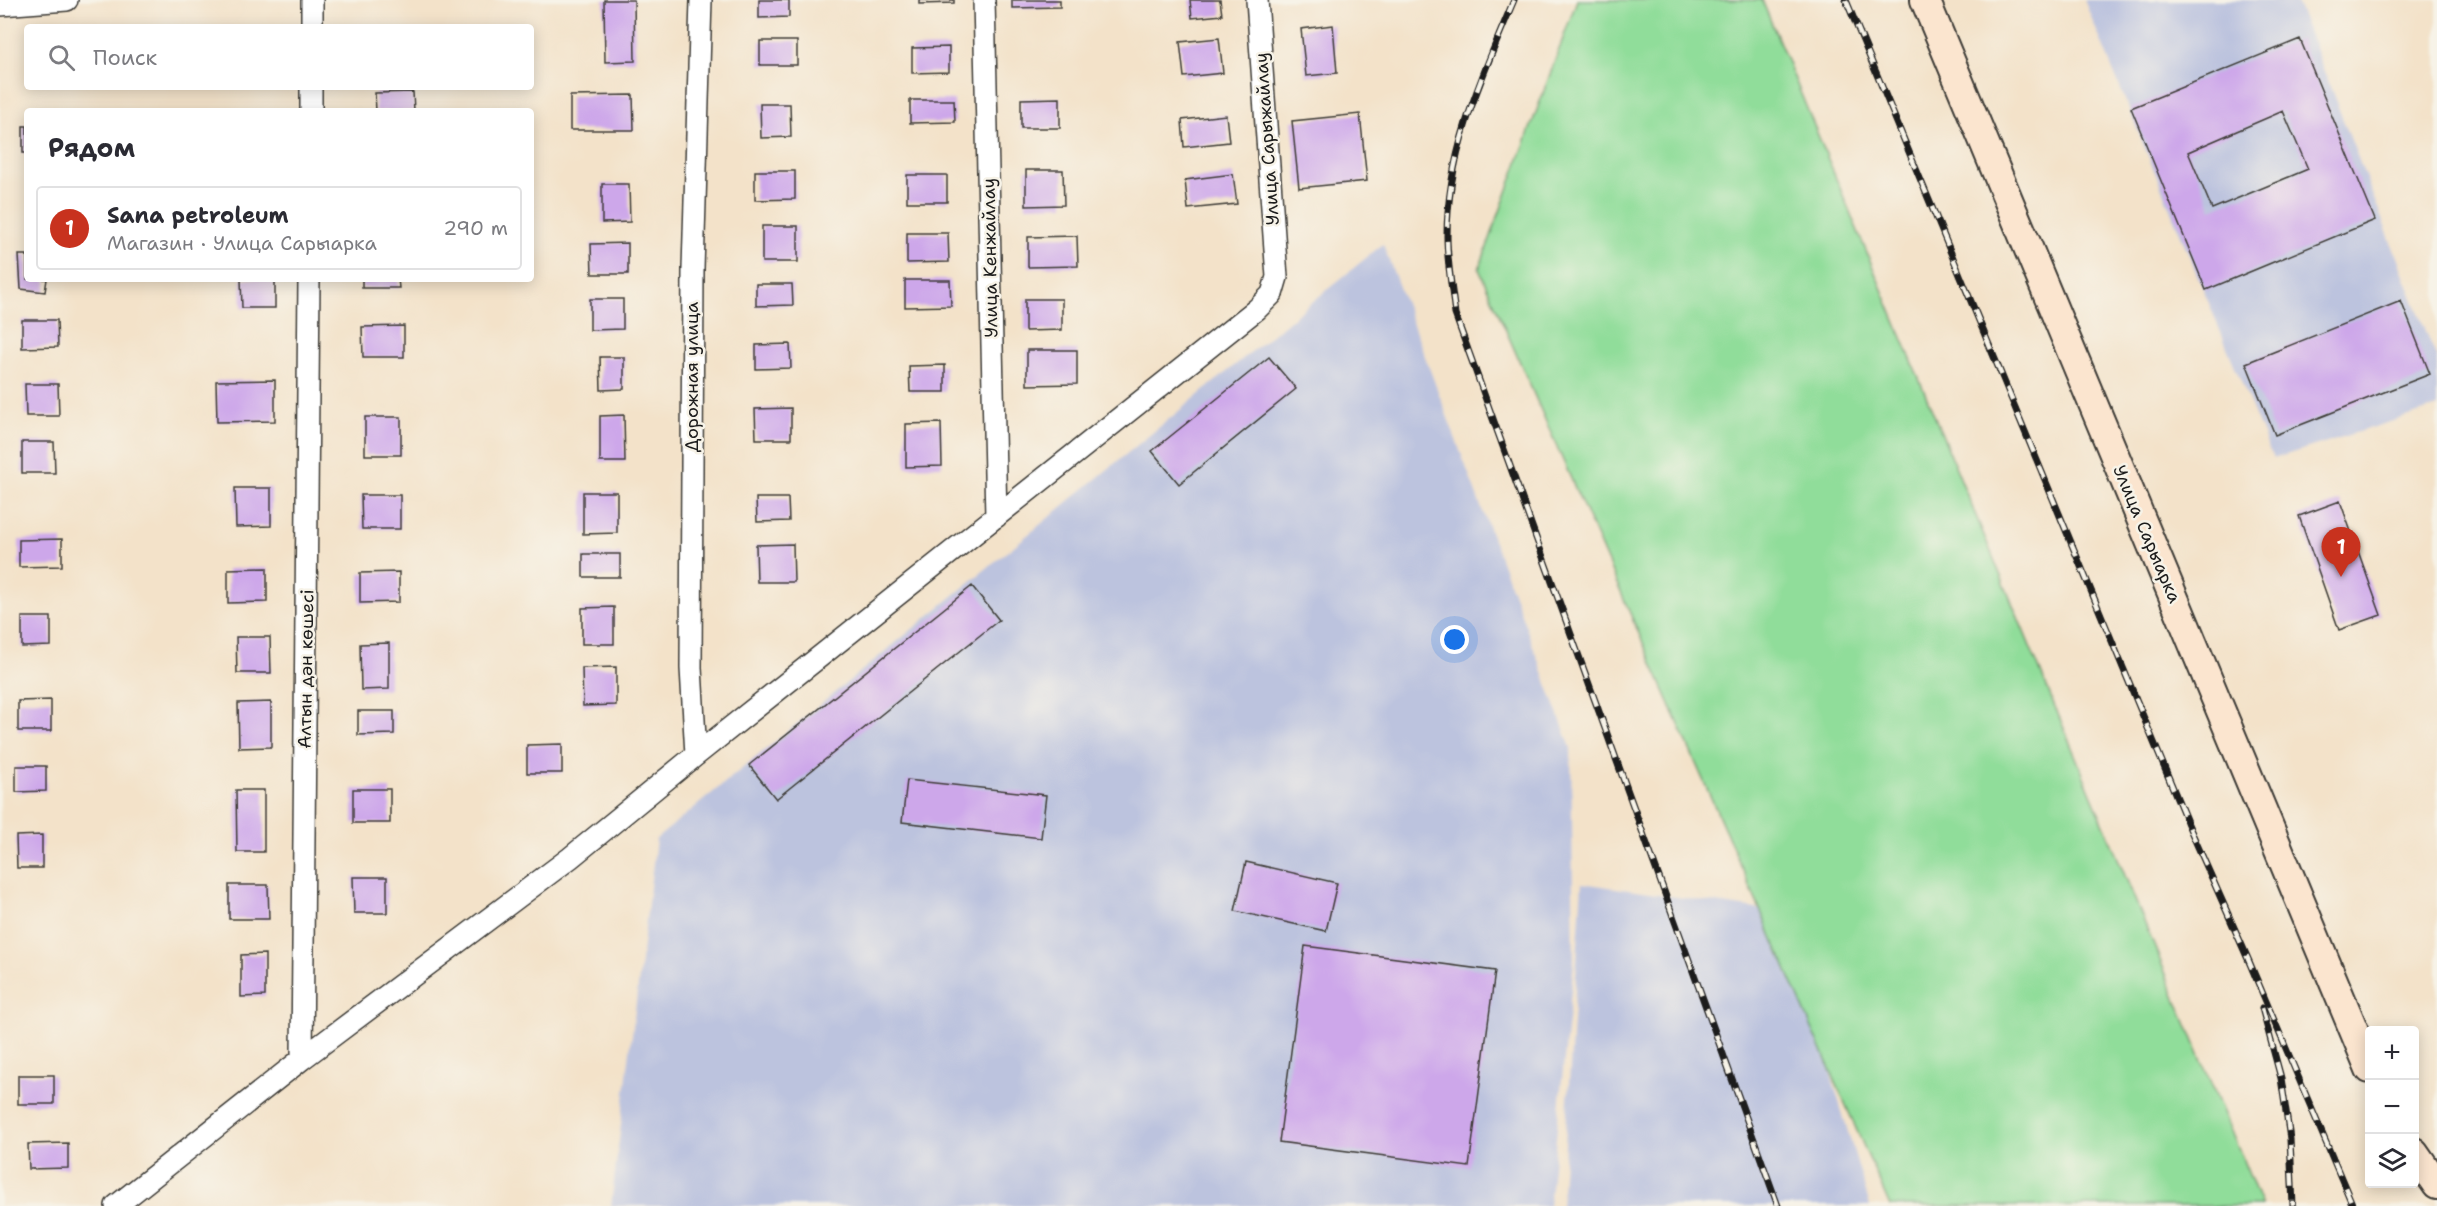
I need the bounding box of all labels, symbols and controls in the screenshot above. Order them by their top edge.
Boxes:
search box [24,24,534,90]
icon: search [45,41,78,74]
text: Поиск [93,43,157,72]
street label: Улица Сарыжайлау [1249,52,1285,226]
text: Рядом [48,130,135,165]
street label: Улица Кенжайлау [977,178,1003,338]
text: Sana petroleum [107,201,289,230]
text: 1 [65,215,74,241]
text: 290 m [443,215,508,241]
text: Магазин · Улица Сарыарка [107,230,377,256]
street label: Дорожная улица [680,302,704,452]
street label: Улица Сарыарка [2107,461,2187,607]
pin: 1 [2322,528,2360,577]
street label: Алтын дән көшесі [293,589,319,749]
your location [1440,625,1469,654]
map controls [2365,1026,2419,1188]
button: + [2365,1026,2419,1080]
button: − [2365,1080,2419,1134]
button: layers [2365,1134,2419,1188]

